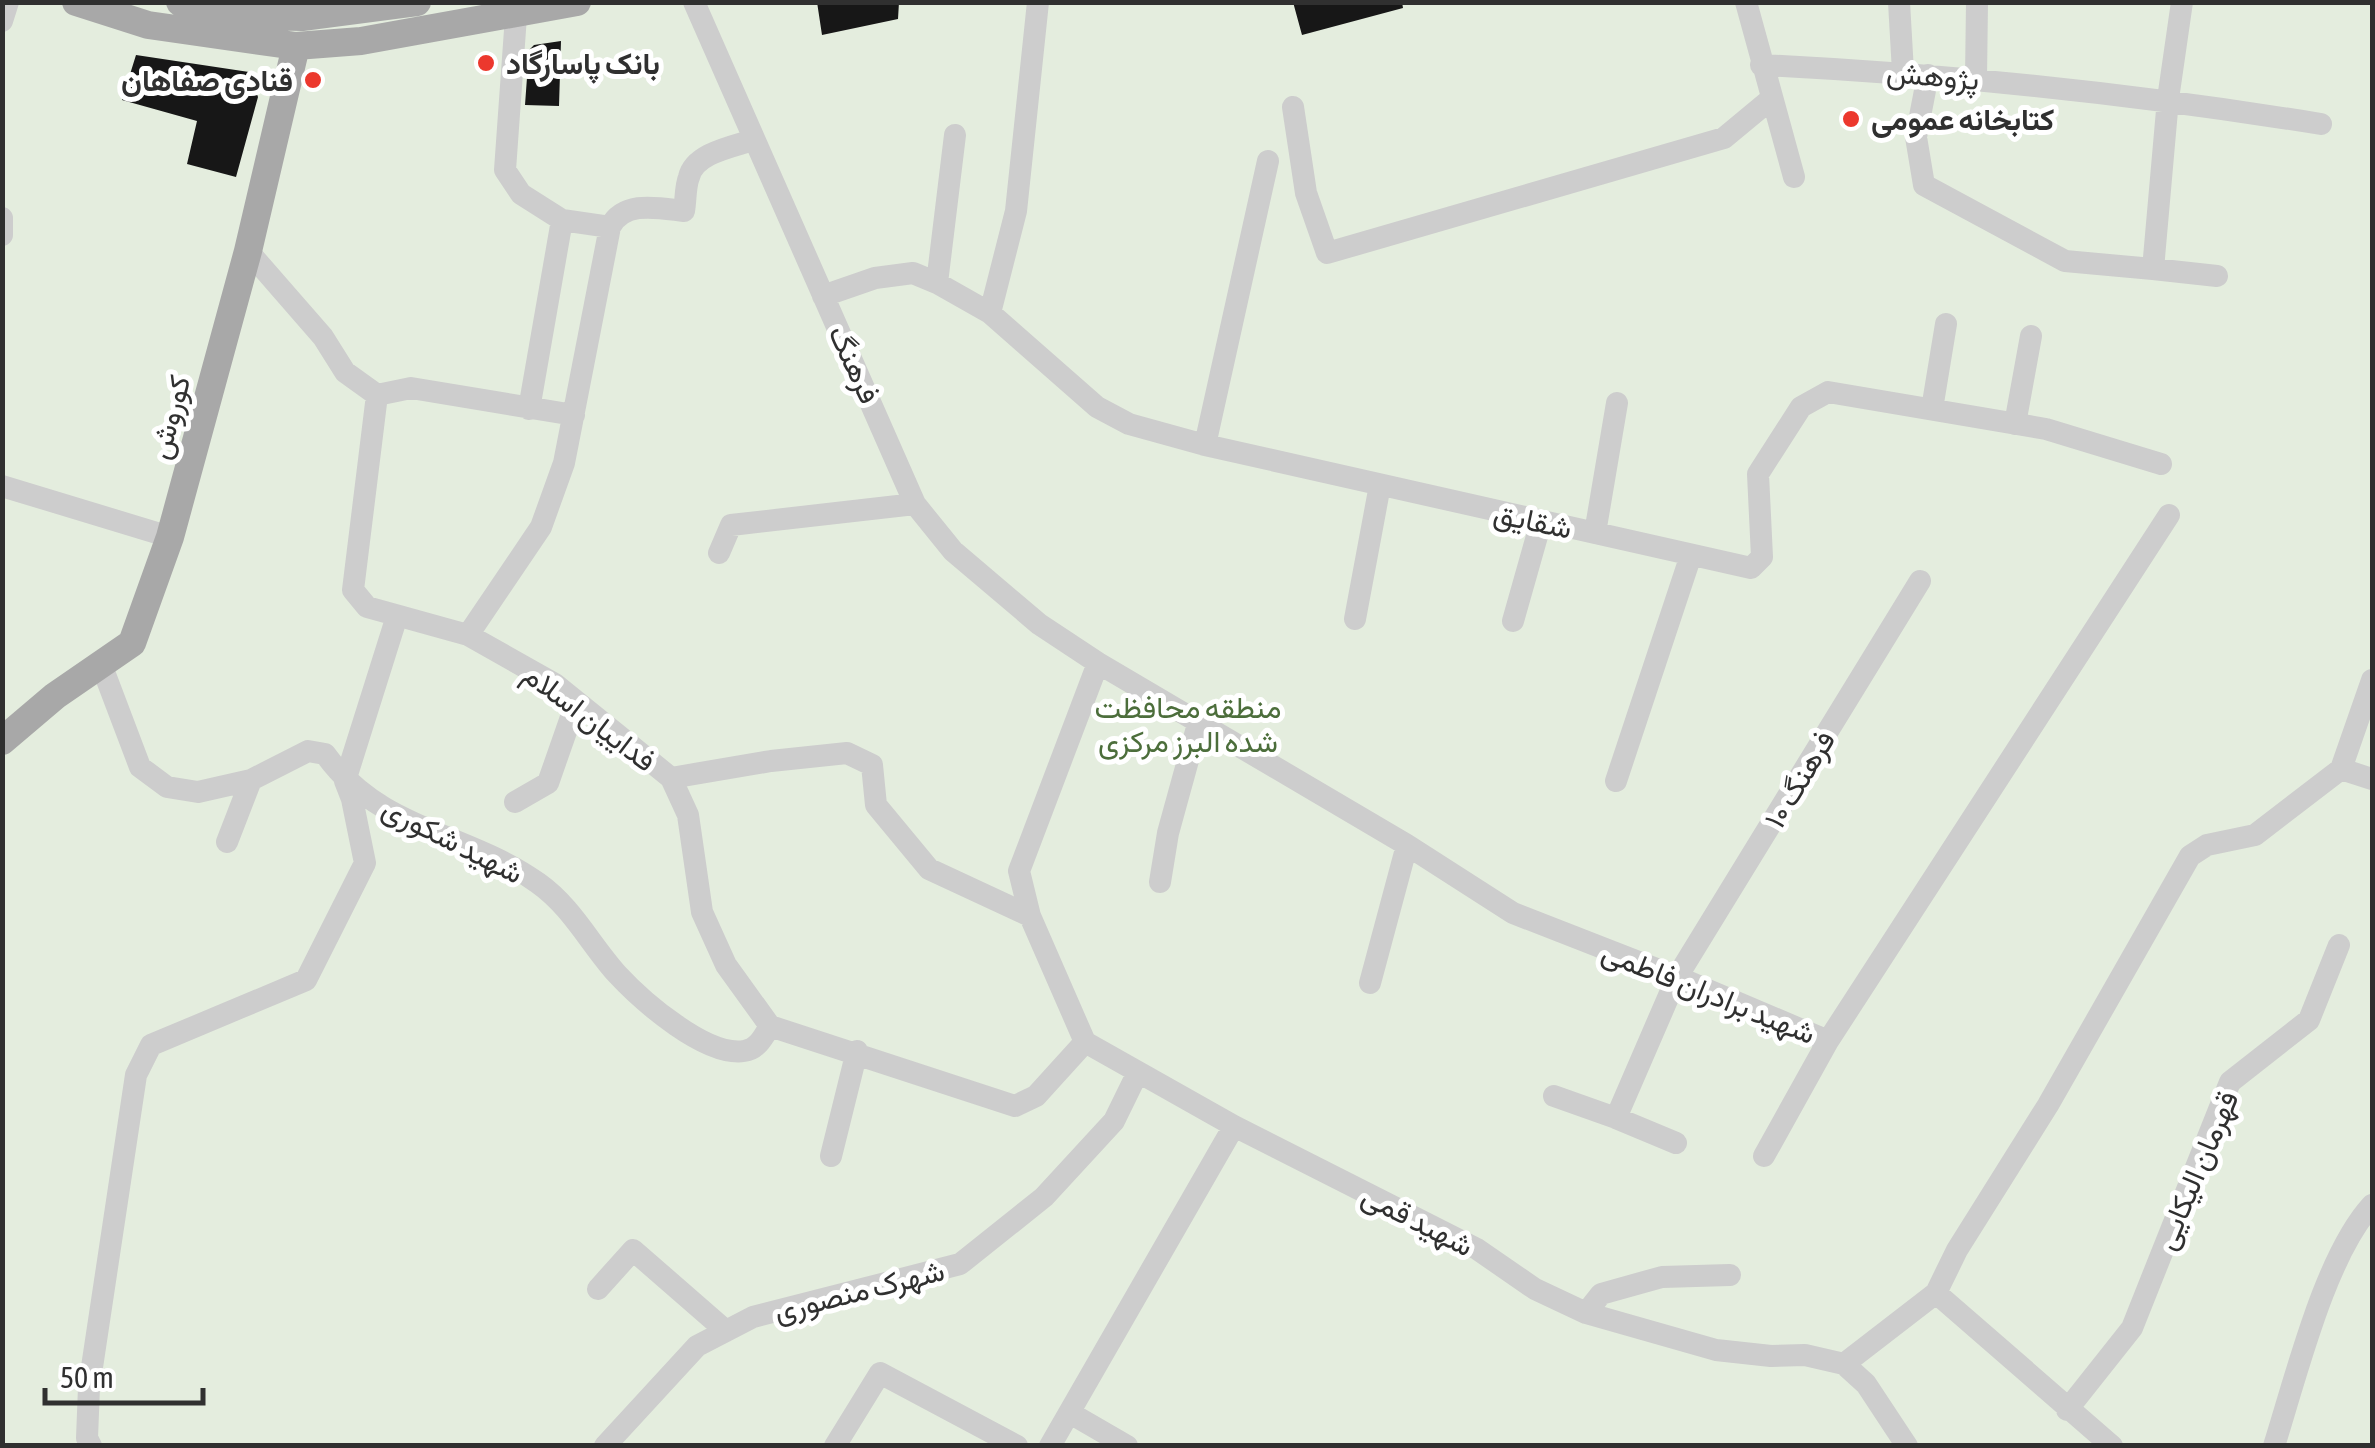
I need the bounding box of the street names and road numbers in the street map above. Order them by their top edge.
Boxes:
street label: پژوهش [1885,54,1981,100]
street label: فرهنگ [820,320,888,409]
street label: کوروش [142,371,198,463]
street label: شقایق [1490,495,1575,547]
street label: فداییان اسلام [515,656,663,780]
street label: فرهنگ ۱۰ [1757,724,1843,835]
street label: شهید شکوری [376,790,529,892]
street label: شهید برادران فاطمی [1597,934,1821,1052]
street label: قهرمان الیکایی [2147,1086,2246,1255]
street label: شهید قمی [1356,1178,1479,1264]
street label: شهرک منصوری [770,1252,948,1330]

